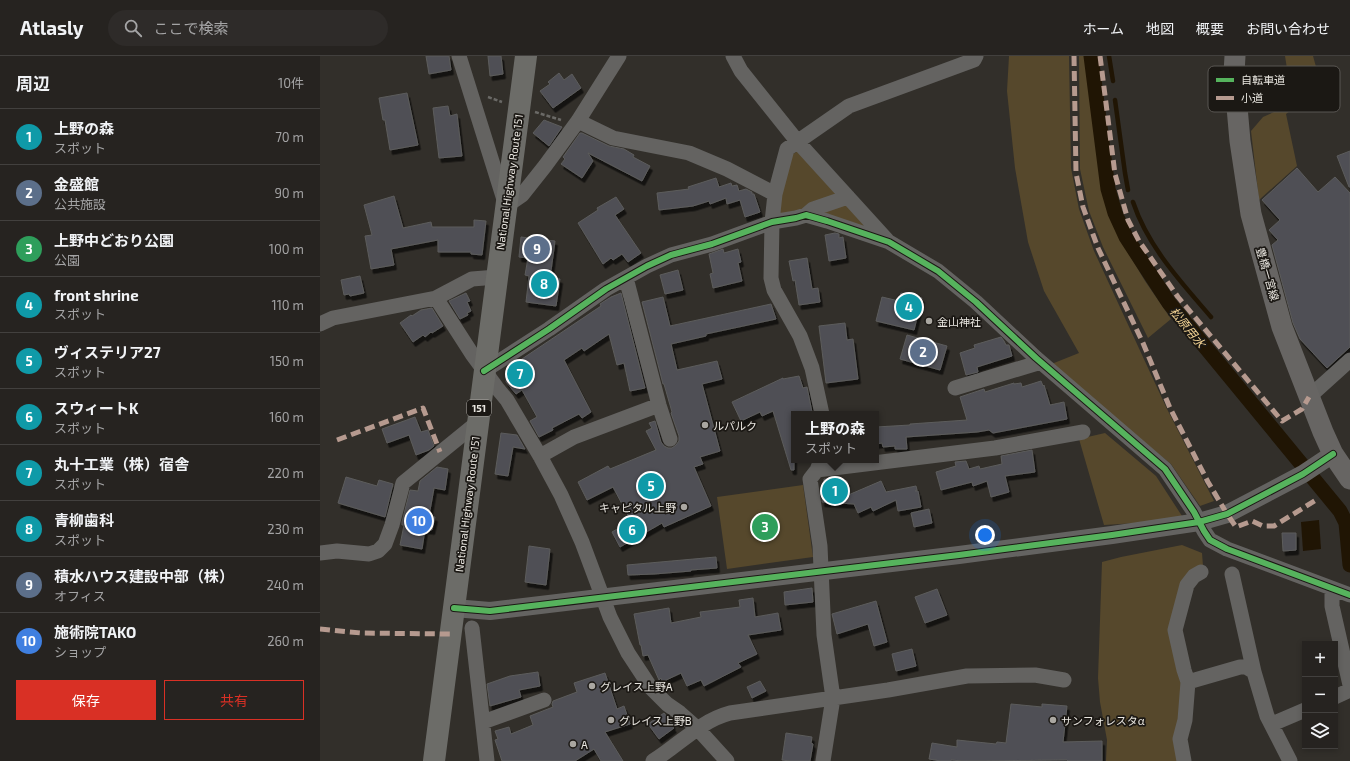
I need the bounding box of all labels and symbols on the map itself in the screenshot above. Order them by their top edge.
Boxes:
legend [1208,66,1340,112]
text: 自転車道 [1241,73,1285,86]
text: 小道 [1241,91,1263,104]
street label: National Highway Route 151 [493,113,525,251]
pin: 9 [524,234,550,264]
street label: 豊橋一宮線 [1254,246,1282,302]
pin: 8 [531,269,557,299]
pin: 4 [896,292,922,322]
water label: 松原用水 [1167,304,1210,352]
place label: 金山神社 [937,315,981,328]
marker: 金山神社 [924,316,934,326]
pin: 2 [910,337,936,367]
pin: 7 [507,359,533,389]
road number: 151 [467,400,491,416]
place label: ルパルク [713,419,757,432]
marker: ルパルク [700,420,710,430]
street label: National Highway Route 151 [452,435,482,573]
pin: 5 [638,471,664,501]
pin: 1 [822,476,848,506]
place label: キャピタル上野 [599,501,676,514]
marker: キャピタル上野 [679,502,689,512]
pin: 10 [406,506,432,536]
pin: 3 [752,512,778,542]
pin: 6 [619,515,645,545]
your location [975,525,995,545]
place label: グレイス上野A [600,680,673,693]
marker: グレイス上野A [587,681,597,691]
place label: グレイス上野B [619,714,692,727]
place label: サンフォレスタα [1061,714,1145,727]
marker: グレイス上野B [606,715,616,725]
marker: サンフォレスタα [1048,715,1058,725]
place label: A [581,738,588,751]
marker: A [568,739,578,749]

